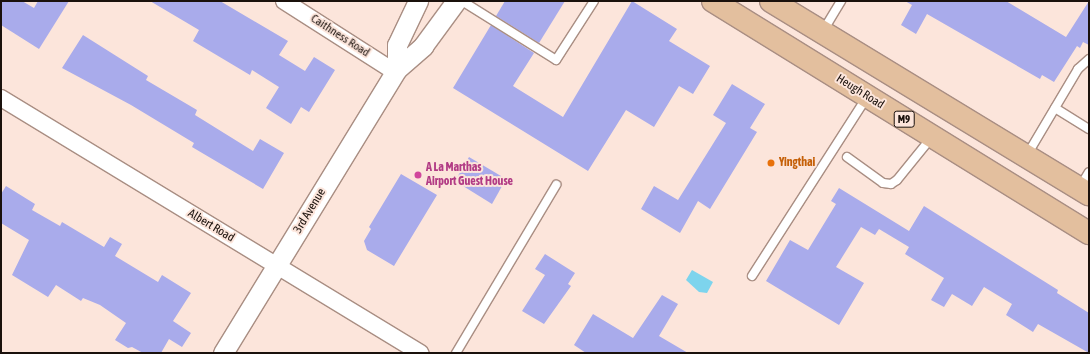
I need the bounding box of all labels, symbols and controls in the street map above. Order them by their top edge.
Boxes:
street label: Caithness Road [308,12,372,60]
street label: Heugh Road [833,72,887,112]
road number: M9 [893,110,915,128]
place label: Yingthai [779,156,815,170]
marker: Yingthai [766,158,776,168]
place label: A La Marthas Airport Guest House [426,161,513,189]
marker: A La Marthas Airport Guest House [413,170,423,180]
street label: 3rd Avenue [291,186,329,236]
street label: Albert Road [185,207,237,245]

